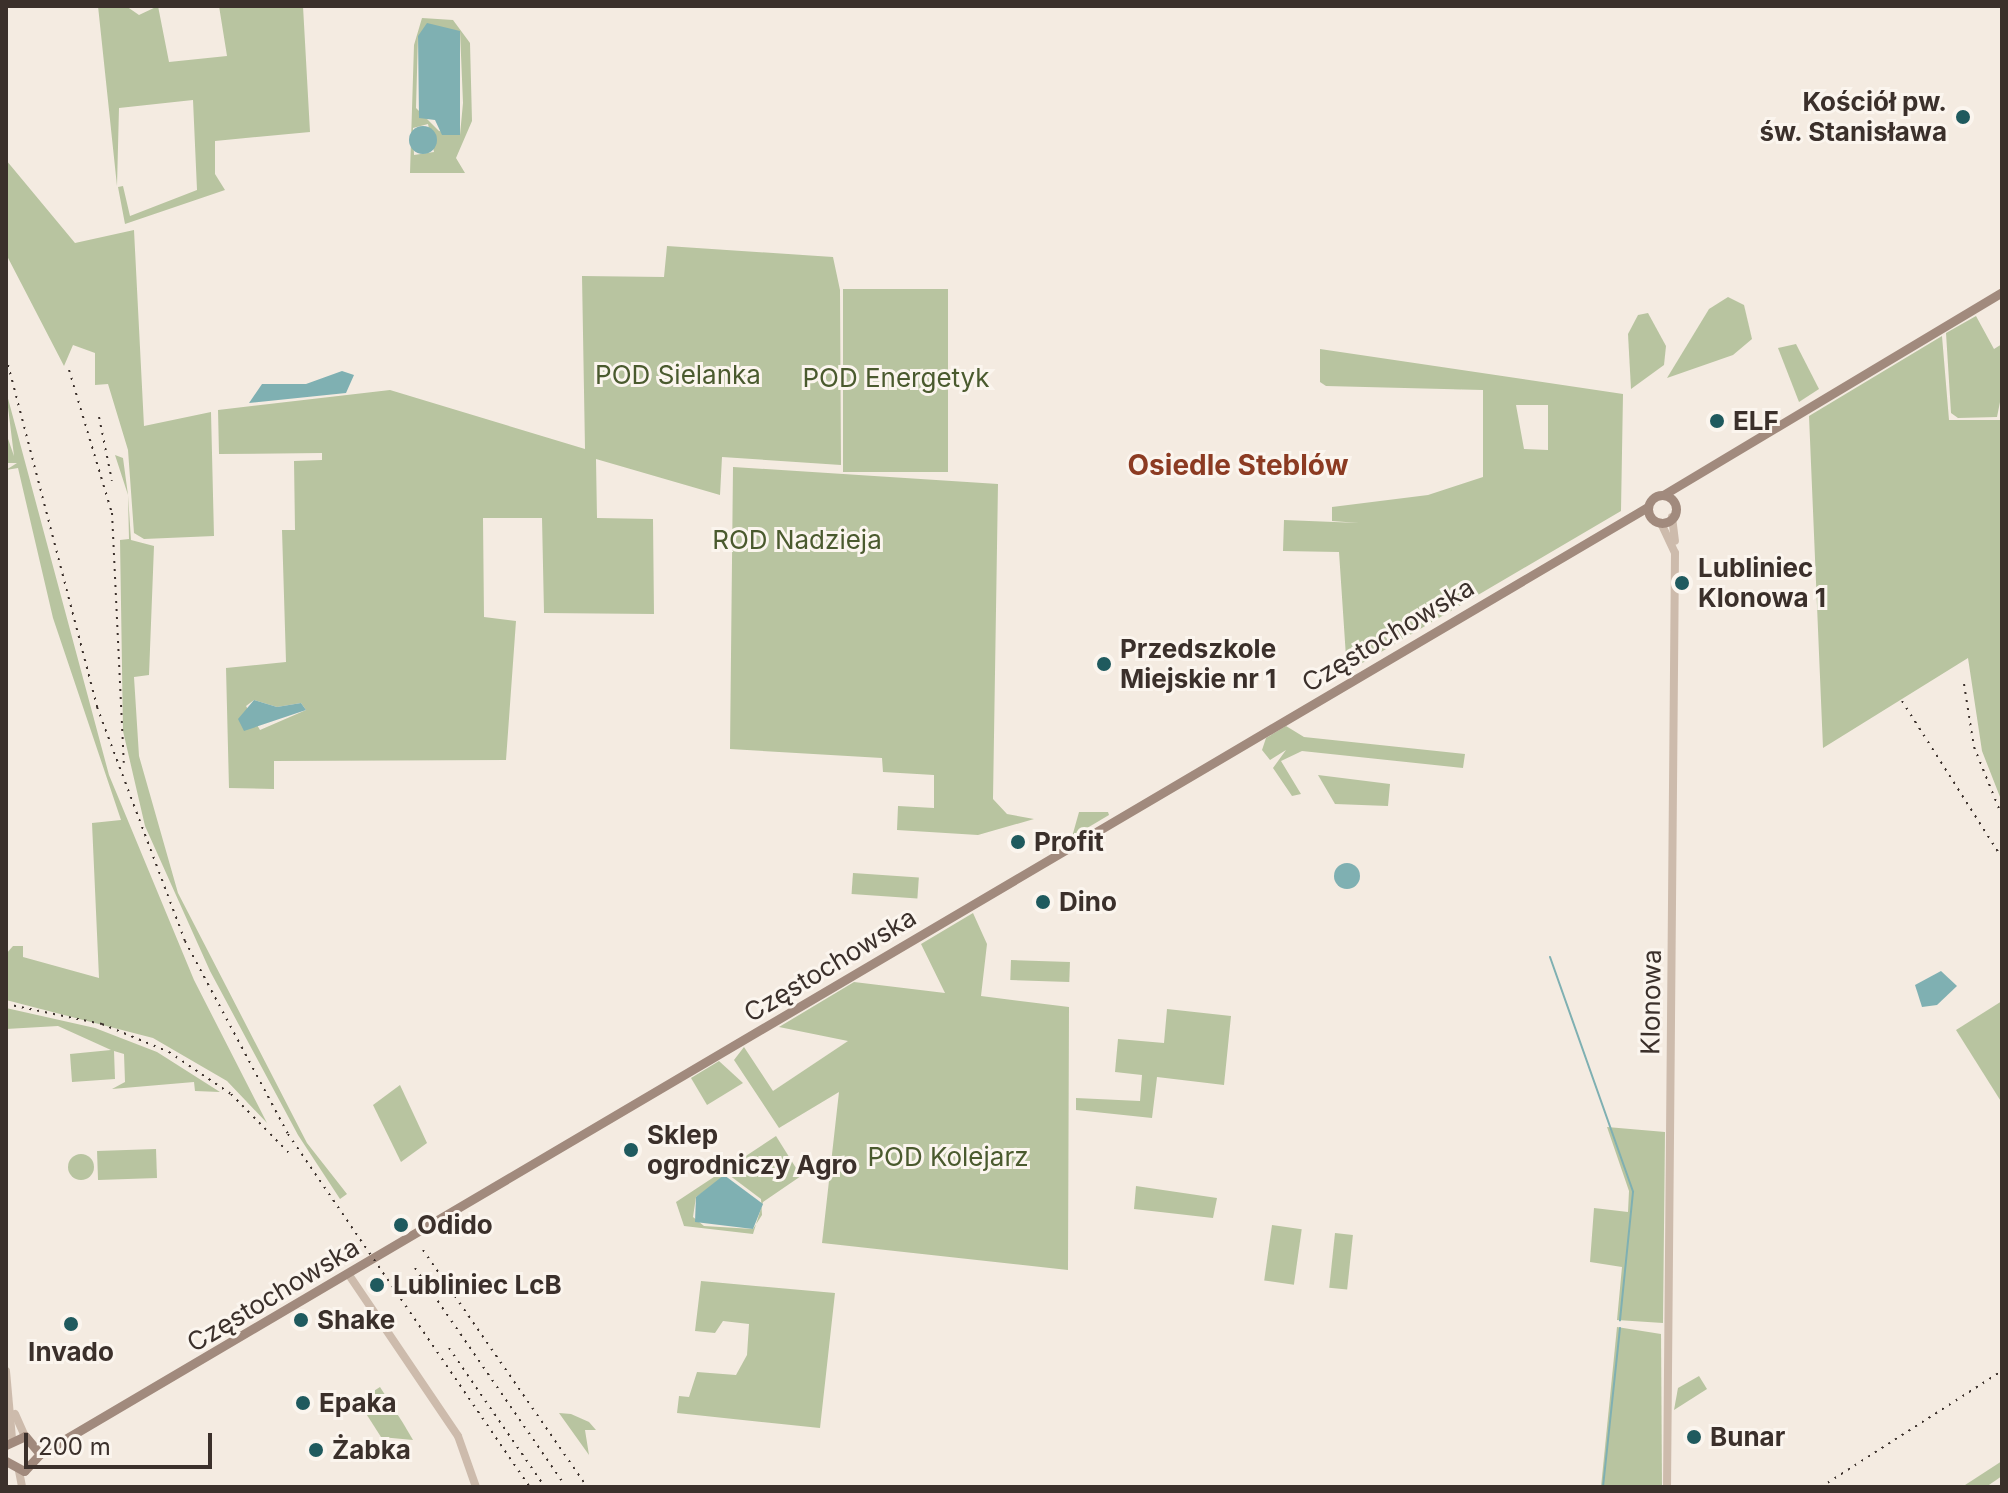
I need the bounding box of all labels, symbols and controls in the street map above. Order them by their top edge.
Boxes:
place label: Kościół pw. św. Stanisława [1759,86,1947,148]
marker: Kościół pw. św. Stanisława [1954,108,1972,126]
park label: POD Sielanka [595,359,761,391]
park label: POD Energetyk [802,362,990,394]
place label: ELF [1733,405,1779,437]
marker: ELF [1708,412,1726,430]
district label: Osiedle Steblów [1128,448,1348,482]
park label: ROD Nadzieja [712,524,882,556]
place label: Lubliniec Klonowa 1 [1698,552,1826,614]
street label: Częstochowska [1296,571,1480,699]
marker: Lubliniec Klonowa 1 [1673,574,1691,592]
place label: Przedszkole Miejskie nr 1 [1120,633,1276,694]
marker: Przedszkole Miejskie nr 1 [1095,655,1113,673]
place label: Profit [1034,826,1104,858]
marker: Profit [1009,833,1027,851]
place label: Dino [1059,886,1117,918]
marker: Dino [1034,893,1052,911]
street label: Częstochowska [738,901,922,1029]
street label: Klonowa [1634,949,1668,1055]
place label: Sklep ogrodniczy Agro [647,1119,858,1180]
marker: Sklep ogrodniczy Agro [622,1141,640,1159]
park label: POD Kolejarz [867,1141,1029,1173]
place label: Odido [417,1209,493,1241]
marker: Odido [392,1216,410,1234]
street label: Częstochowska [181,1231,365,1359]
place label: Lubliniec LcB [393,1269,562,1301]
marker: Lubliniec LcB [368,1276,386,1294]
place label: Shake [317,1304,395,1336]
marker: Shake [292,1311,310,1329]
marker: Invado [62,1315,80,1333]
place label: Invado [28,1336,114,1368]
place label: Epaka [319,1387,397,1419]
marker: Epaka [294,1394,312,1412]
scale bar [28,1417,216,1467]
place label: Bunar [1710,1421,1785,1453]
marker: Bunar [1685,1428,1703,1446]
text: 200 m [38,1432,111,1461]
place label: Żabka [332,1434,411,1466]
marker: Żabka [307,1441,325,1459]

